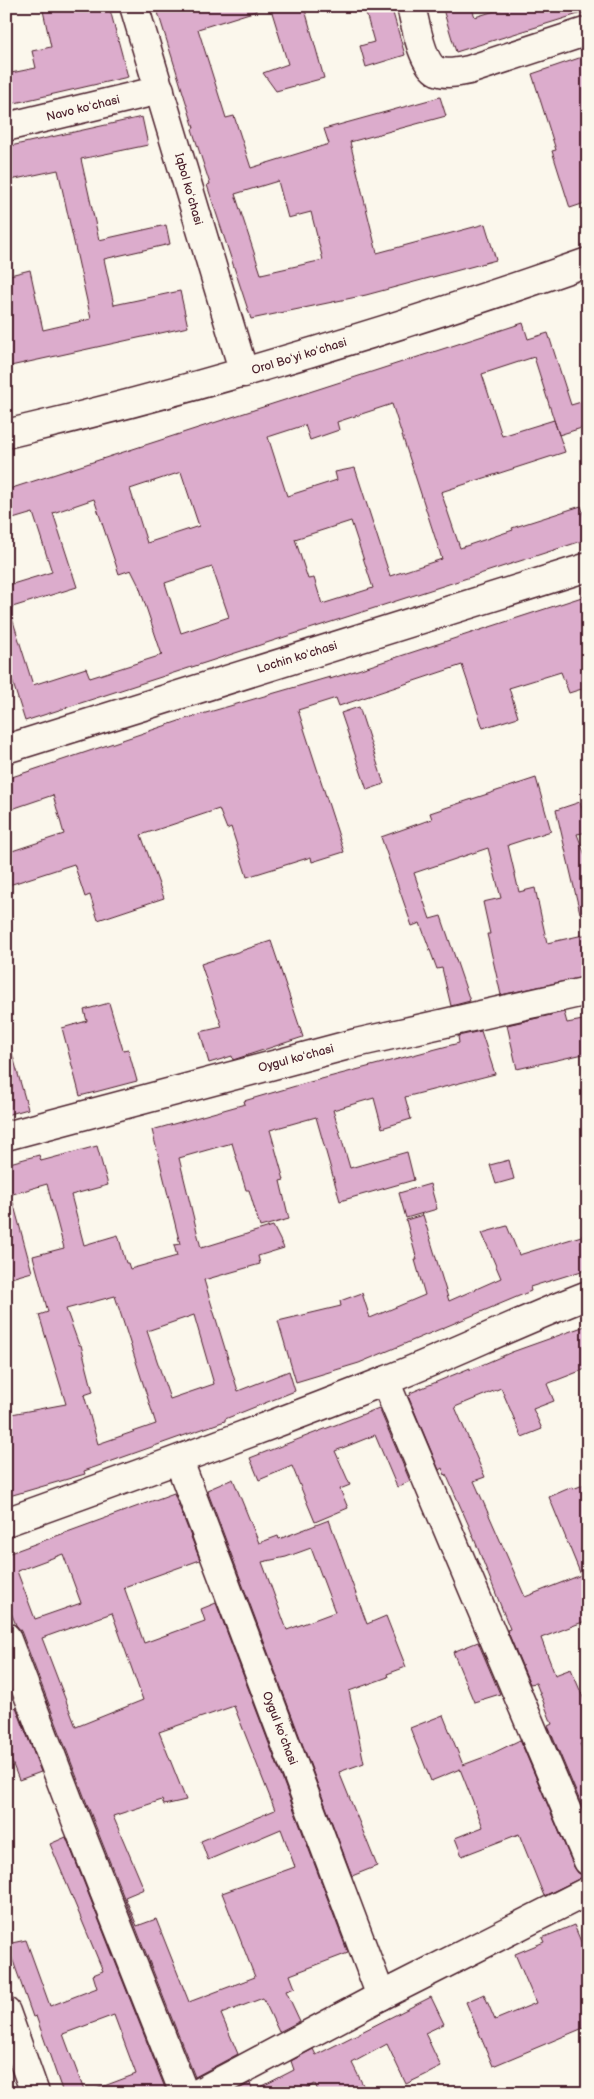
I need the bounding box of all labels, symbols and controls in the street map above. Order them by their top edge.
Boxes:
street label: Navo koʻchasi [45,92,122,125]
street label: Iqbol koʻchasi [171,152,206,227]
street label: Orol Boʻyi koʻchasi [250,335,349,378]
street label: Lochin koʻchasi [255,638,339,677]
street label: Oygul koʻchasi [257,1041,336,1076]
street label: Oygul koʻchasi [259,1689,300,1767]

